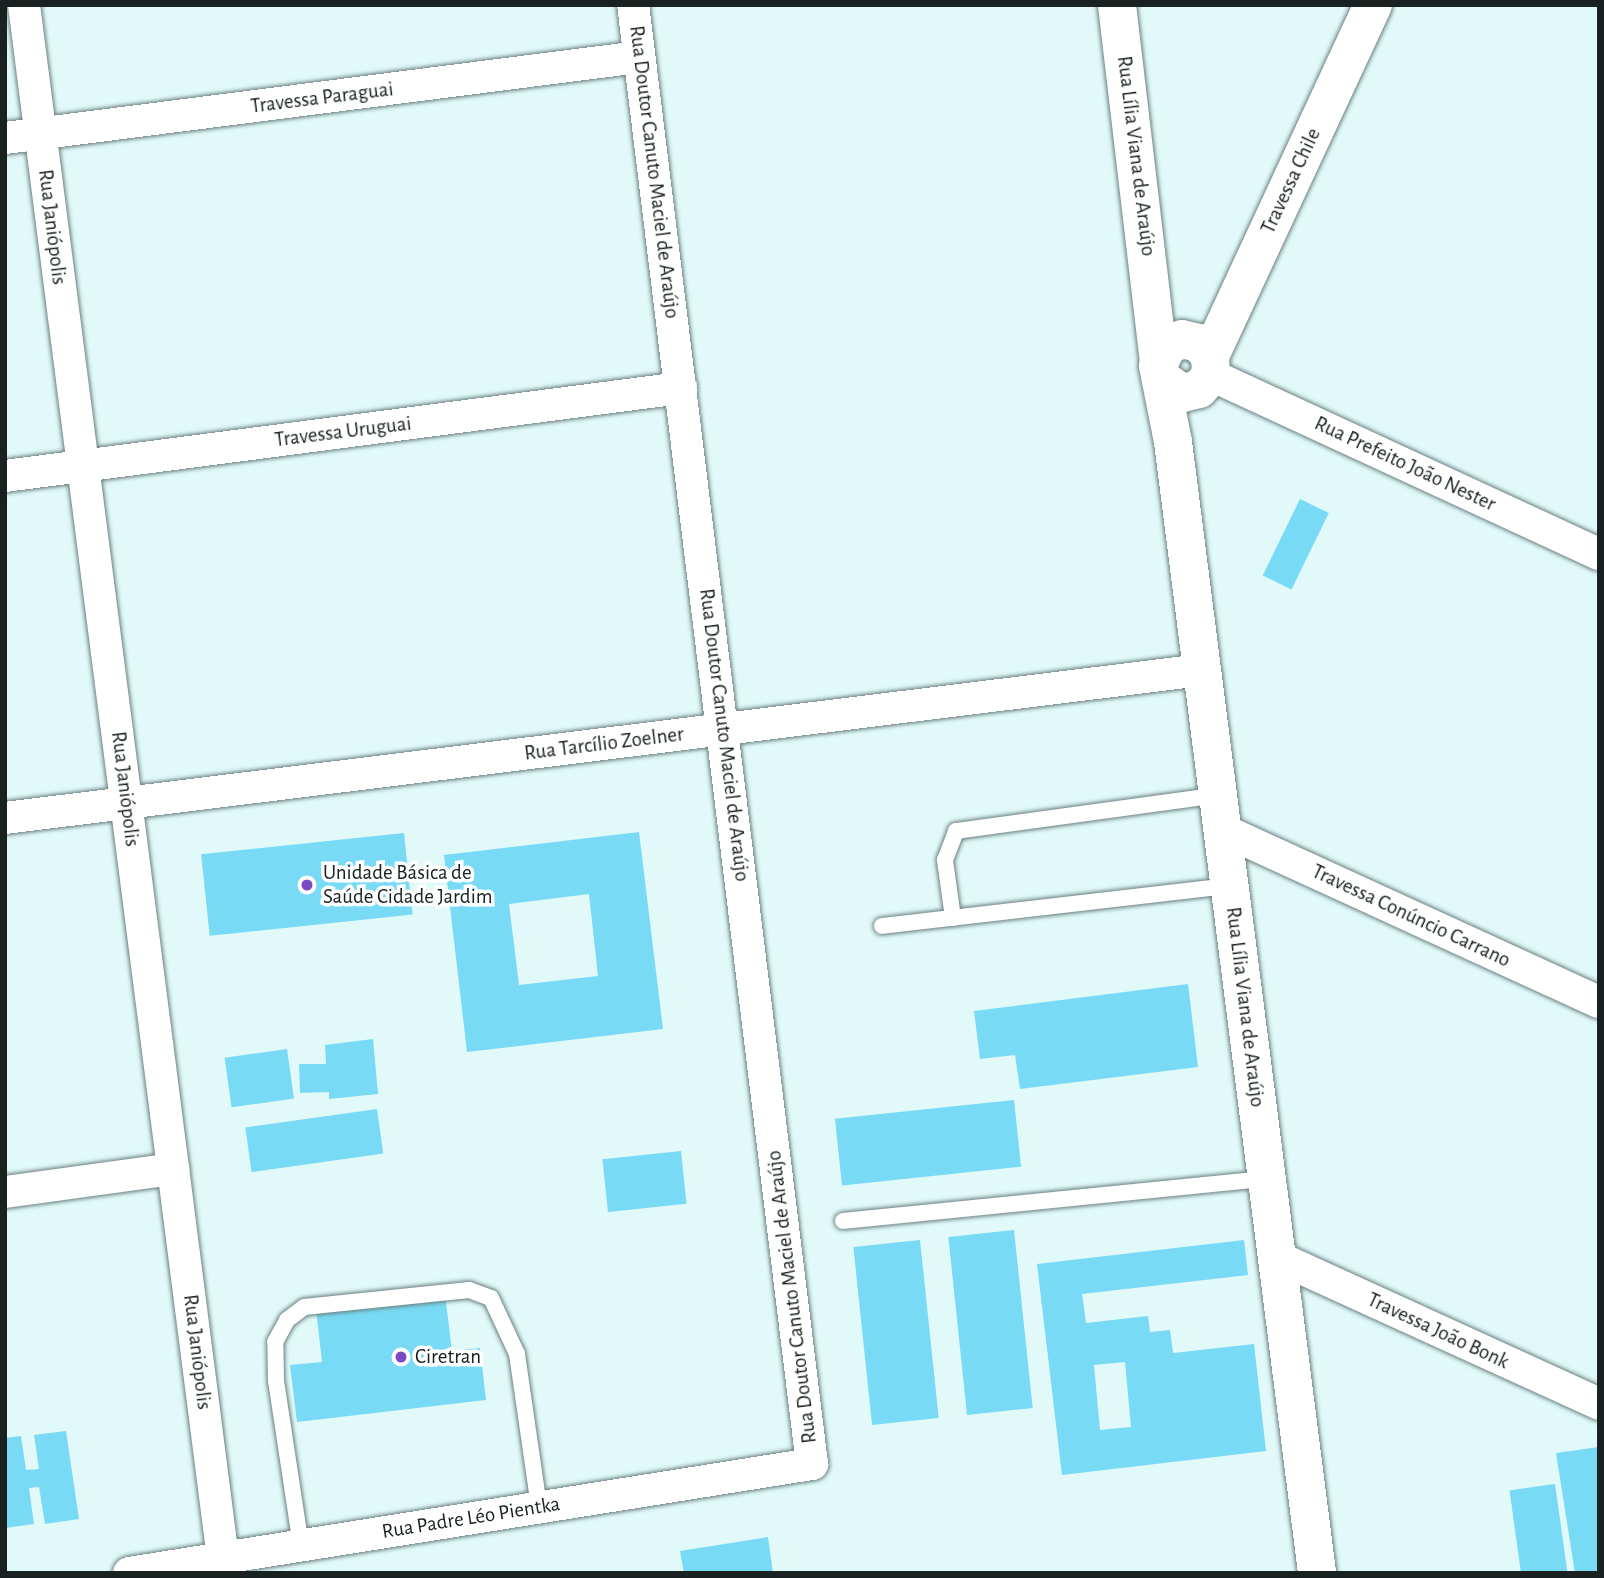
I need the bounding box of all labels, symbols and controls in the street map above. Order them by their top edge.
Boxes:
street label: Rua Doutor Canuto Maciel de Araújo [624,24,684,320]
street label: Rua Lília Viana de Araújo [1111,54,1161,258]
street label: Travessa Paraguai [249,77,395,119]
street label: Travessa Chile [1256,124,1326,238]
street label: Rua Janiópolis [32,168,72,286]
street label: Travessa Uruguai [273,411,413,453]
street label: Rua Prefeito João Nester [1310,411,1500,517]
street label: Rua Doutor Canuto Maciel de Araújo [694,587,754,883]
street label: Rua Tarcílio Zoelner [523,722,685,766]
street label: Rua Janiópolis [105,730,145,848]
street label: Travessa Conúncio Carrano [1308,859,1514,973]
place label: Unidade Básica de Saúde Cidade Jardim [323,860,493,910]
marker: Unidade Básica de Saúde Cidade Jardim [297,875,317,895]
street label: Rua Lília Viana de Araújo [1220,905,1270,1109]
street label: Rua Doutor Canuto Maciel de Araújo [762,1149,822,1445]
street label: Travessa João Bonk [1363,1287,1513,1375]
street label: Rua Janiópolis [177,1293,217,1411]
place label: Ciretran [415,1344,481,1370]
marker: Ciretran [393,1349,409,1365]
street label: Rua Padre Léo Pientka [380,1491,562,1545]

